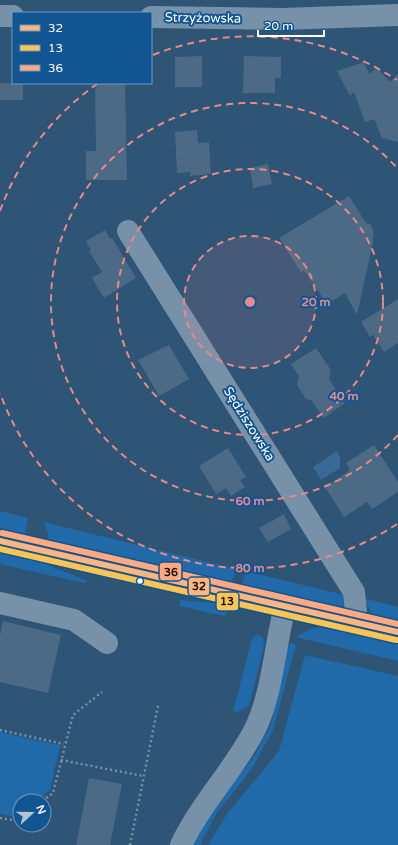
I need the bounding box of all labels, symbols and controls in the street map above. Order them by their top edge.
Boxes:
street label: Strzyżowska [165,9,241,27]
legend [12,12,152,84]
scale bar [258,12,324,38]
text: 20 m [264,19,293,33]
text: 32 [48,21,63,35]
text: 13 [48,41,63,55]
text: 36 [48,61,63,75]
centre of rings [243,295,257,309]
text: 20 m [301,295,331,309]
street label: Sędziszowska [220,384,278,464]
text: 40 m [329,389,359,403]
text: 60 m [235,494,265,508]
text: 80 m [235,561,265,575]
line badge: 36 [159,562,182,581]
text: 36 [164,566,178,579]
unlabelled marker [135,576,145,586]
line badge: 32 [188,577,210,596]
text: 32 [192,580,206,593]
line badge: 13 [216,592,239,611]
text: 13 [220,595,234,608]
north arrow [12,793,52,833]
text: N [33,803,49,816]

